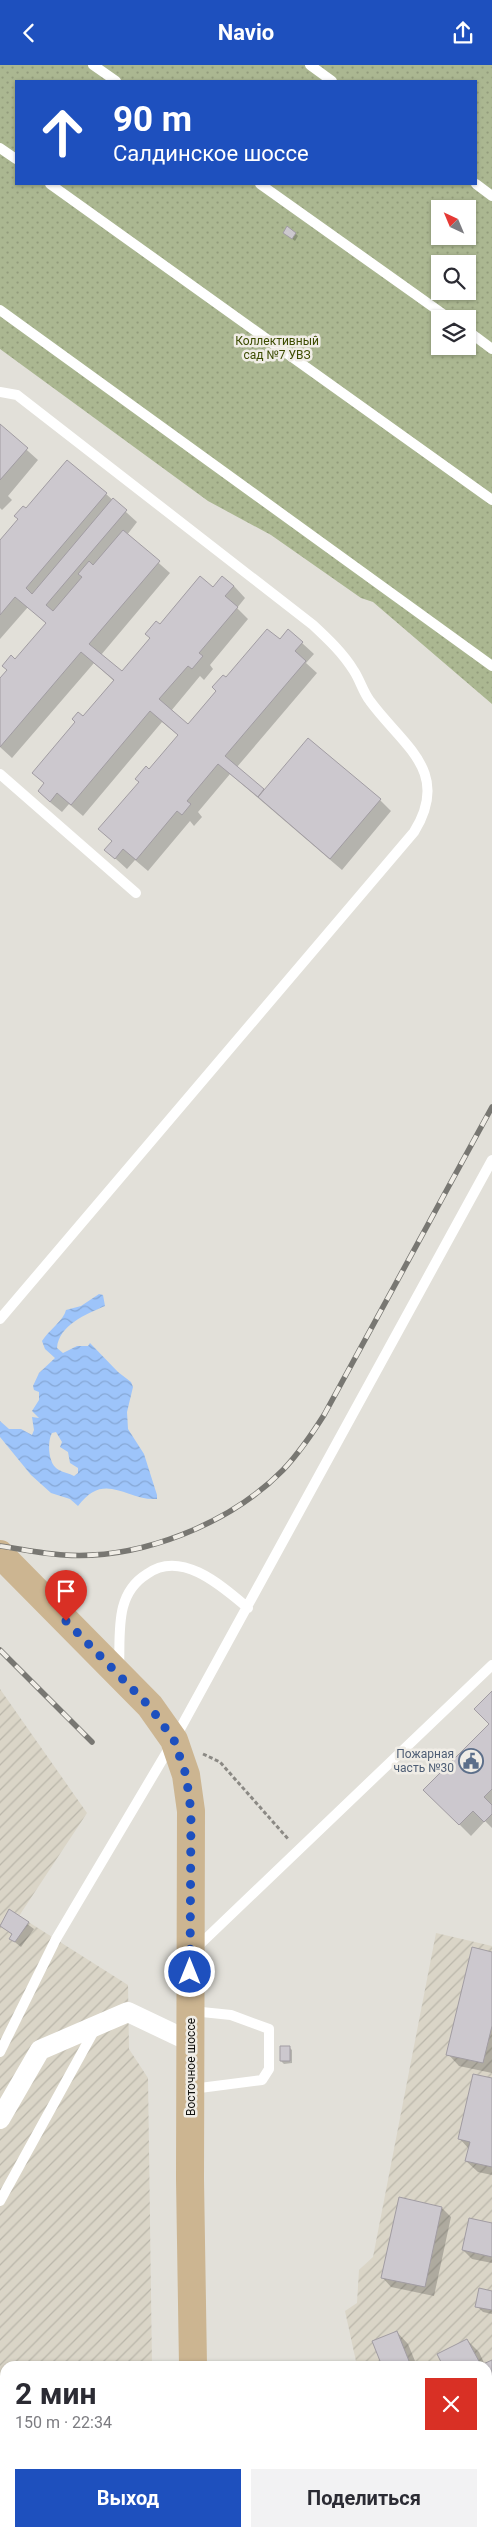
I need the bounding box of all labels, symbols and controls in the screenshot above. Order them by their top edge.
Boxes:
icon: back [15,19,43,47]
icon: share [449,19,477,47]
text: Navio [218,20,274,45]
text: 90 m [113,99,192,140]
icon: ahead [30,100,95,165]
text: Салдинское шоссе [113,141,309,166]
north arrow [431,200,476,245]
map controls [431,200,476,355]
button: search [431,255,476,300]
button: layers [431,310,476,355]
park label: Коллективный сад №7 УВЗ [235,334,319,362]
pin [45,1570,87,1621]
icon: arrive [52,1577,80,1605]
place label: Пожарная часть №30 [394,1747,454,1775]
public building icon: Пожарная часть №30 [458,1748,484,1774]
position arrow [163,1945,215,1997]
street label: Восточное шоссе [184,2018,198,2116]
text: 2 мин [15,2376,96,2411]
button: close [425,2378,477,2430]
text: 150 m · 22:34 [15,2413,112,2432]
button: Выход [15,2469,241,2527]
button: Поделиться [251,2469,477,2527]

